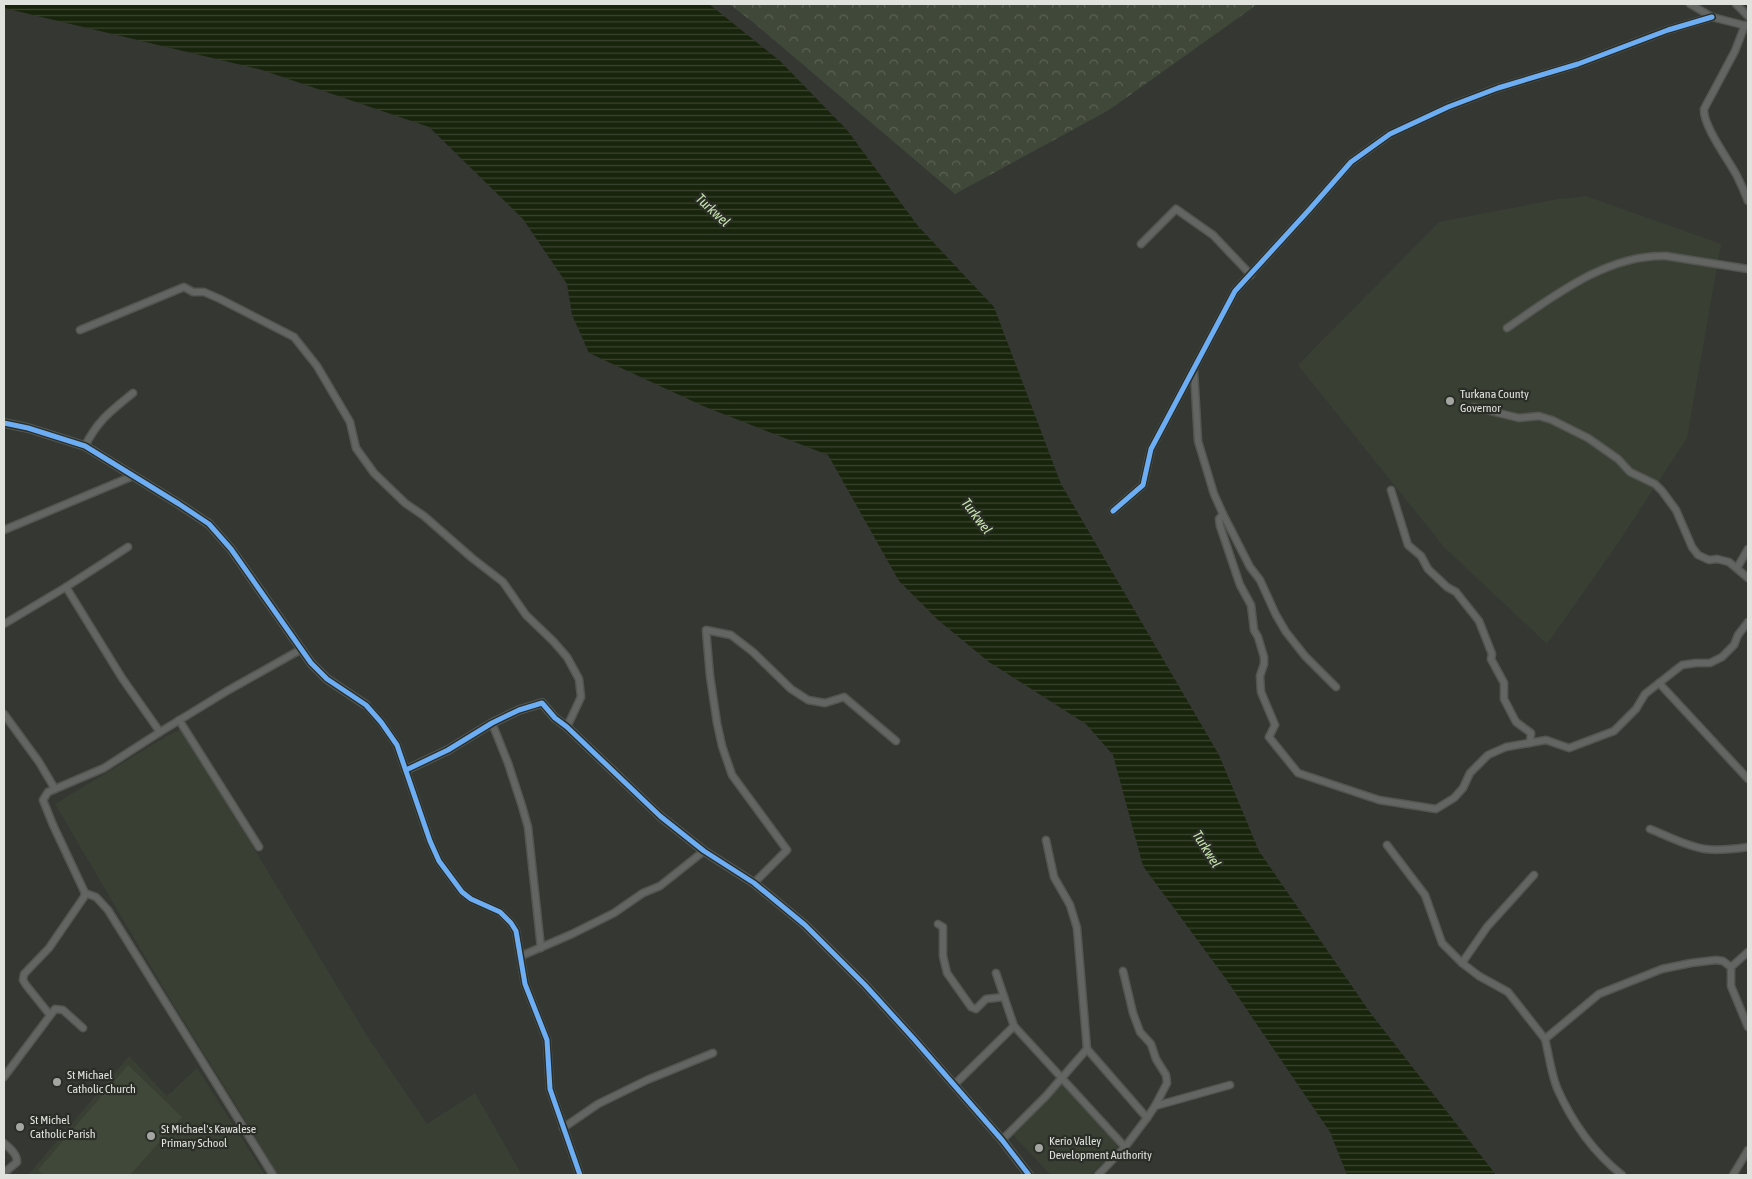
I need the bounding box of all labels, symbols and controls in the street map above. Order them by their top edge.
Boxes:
water label: Turkwel [693,190,734,230]
place label: Turkana County Governor [1460,387,1529,415]
marker: Turkana County Governor [1444,395,1456,407]
water label: Turkwel [958,495,996,537]
water label: Turkwel [1189,827,1225,871]
place label: St Michael Catholic Church [67,1068,136,1096]
marker: St Michael Catholic Church [51,1076,63,1088]
place label: St Michel Catholic Parish [30,1113,96,1141]
marker: St Michel Catholic Parish [14,1121,26,1133]
place label: St Michael's Kawalese Primary School [161,1122,256,1150]
marker: St Michael's Kawalese Primary School [145,1130,157,1142]
place label: Kerio Valley Development Authority [1049,1134,1152,1162]
marker: Kerio Valley Development Authority [1033,1142,1045,1154]

